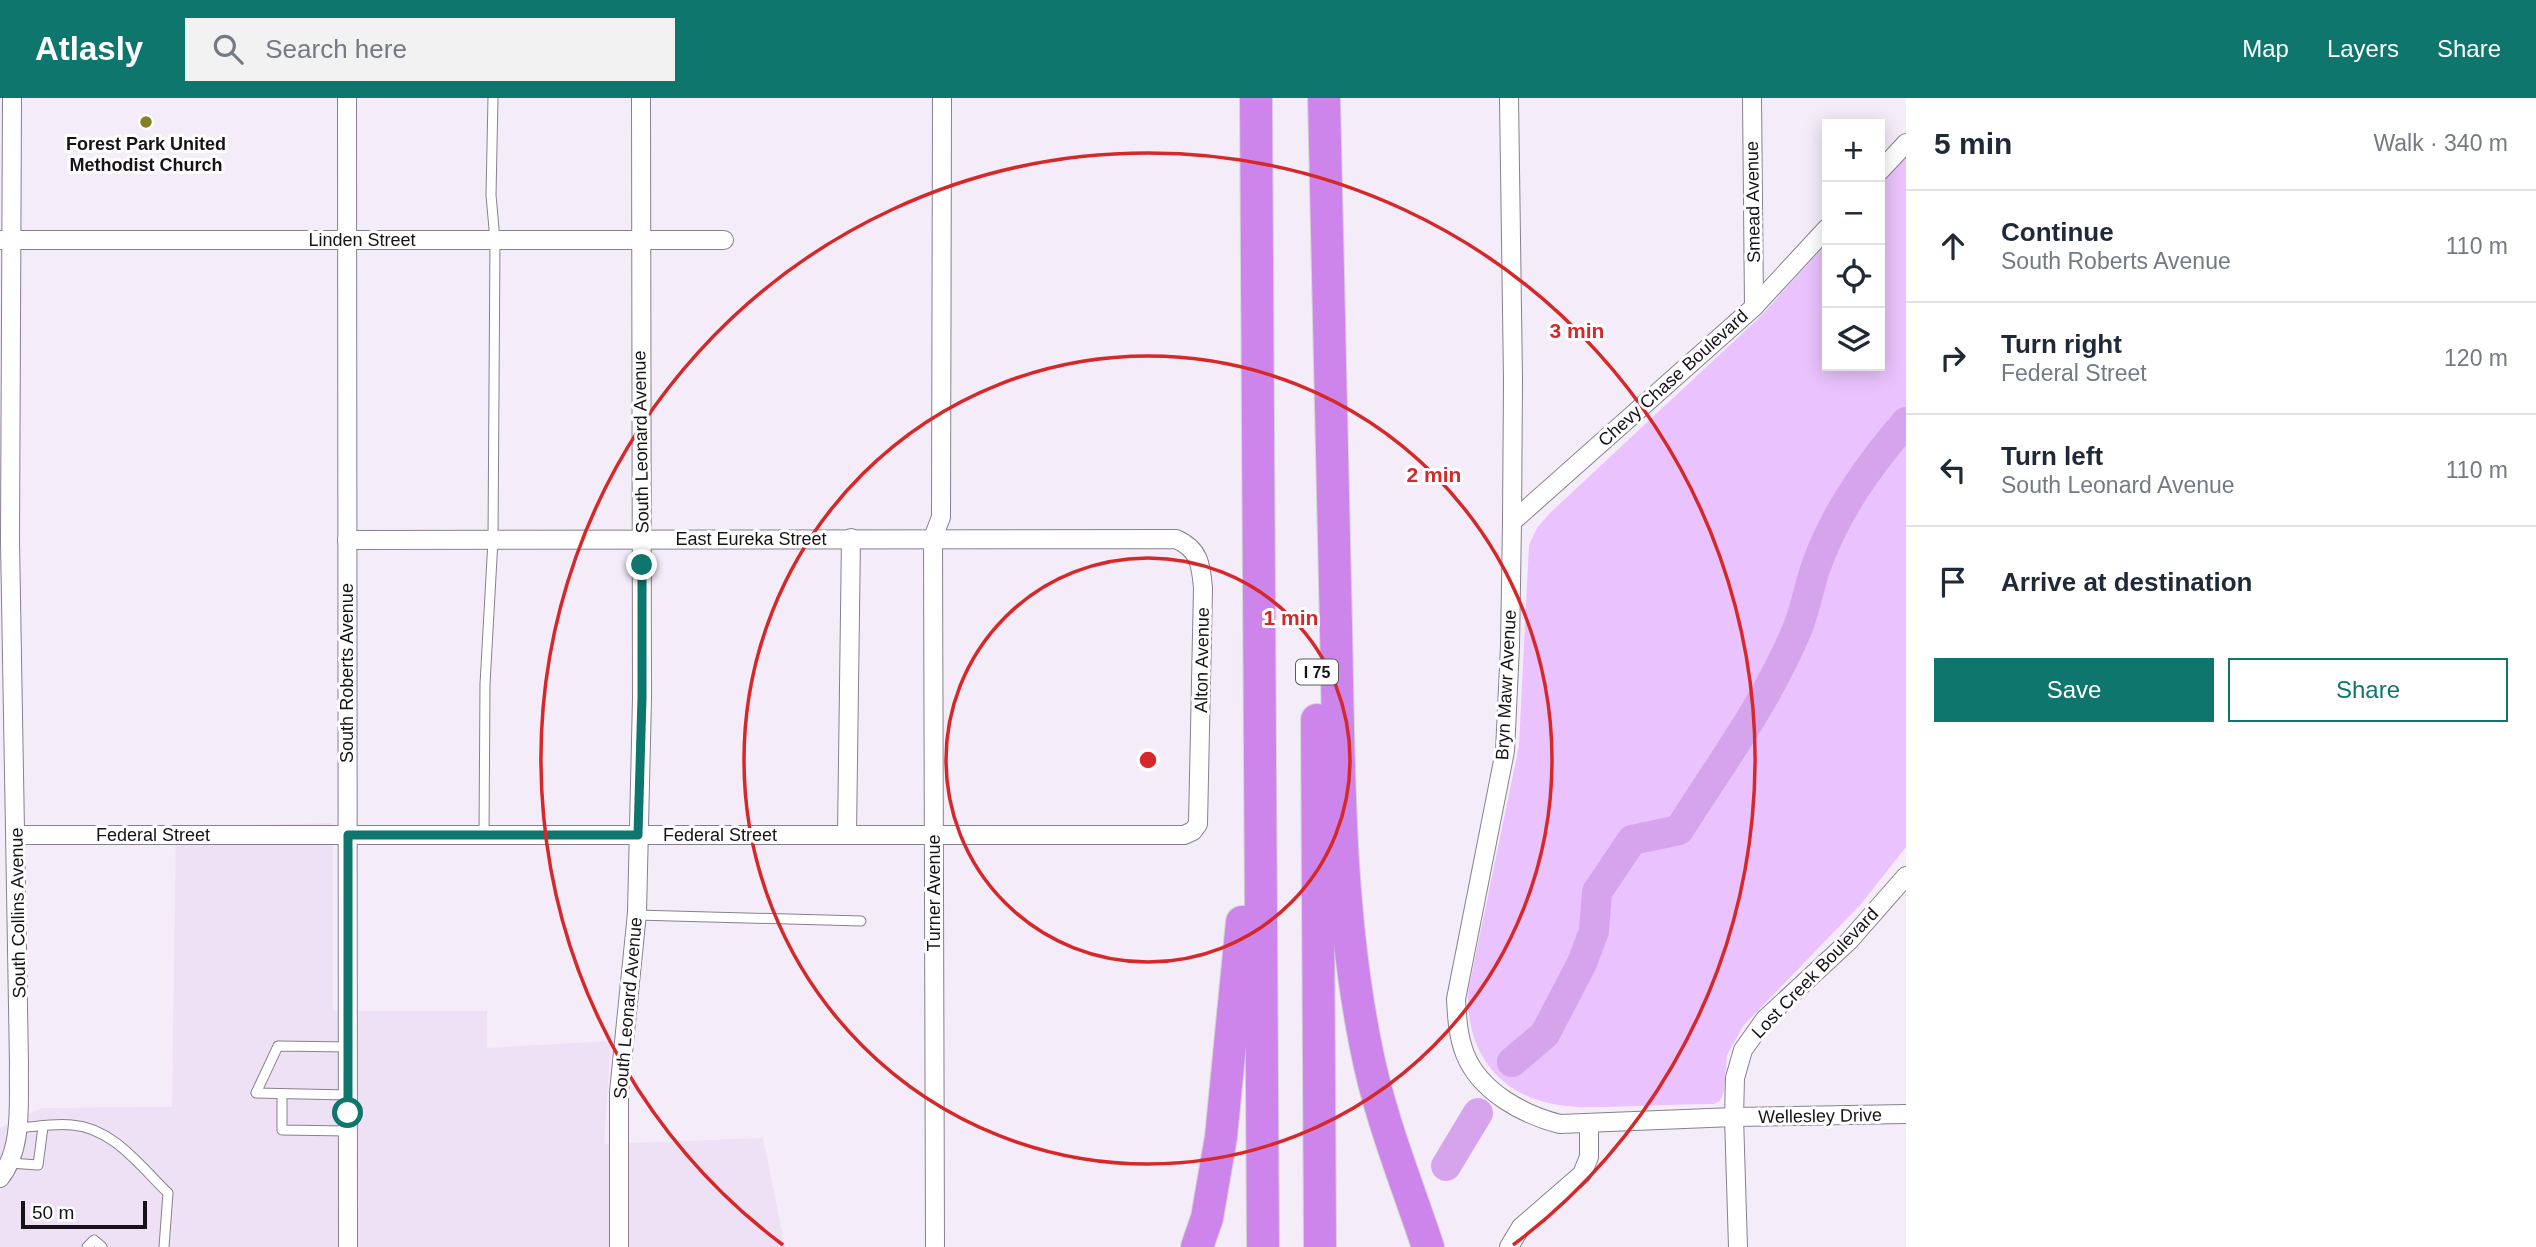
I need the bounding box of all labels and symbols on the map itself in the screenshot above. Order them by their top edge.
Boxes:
marker: Forest Park United Methodist Church [138,114,154,130]
place label: Forest Park United Methodist Church [66,134,226,175]
street label: Smead Avenue [1742,141,1764,263]
street label: Linden Street [308,230,416,250]
street label: Chevy Chase Boulevard [1594,306,1752,450]
text: 3 min [1550,319,1604,342]
street label: South Leonard Avenue [629,350,653,534]
text: 2 min [1407,463,1461,486]
street label: East Eureka Street [675,529,827,549]
route end [626,549,657,580]
street label: South Roberts Avenue [337,583,357,763]
text: 1 min [1264,606,1318,629]
street label: Alton Avenue [1191,607,1213,713]
street label: Bryn Mawr Avenue [1492,609,1520,761]
road number: I 75 [1296,660,1338,684]
centre of rings [1136,748,1160,772]
street label: Federal Street [96,825,210,845]
street label: Federal Street [663,825,777,845]
street label: South Collins Avenue [7,827,29,999]
street label: Turner Avenue [924,834,944,952]
street label: Lost Creek Boulevard [1748,904,1882,1042]
street label: South Leonard Avenue [610,916,646,1100]
route start [332,1097,363,1128]
street label: Wellesley Drive [1758,1105,1882,1127]
scale bar [21,1198,147,1230]

